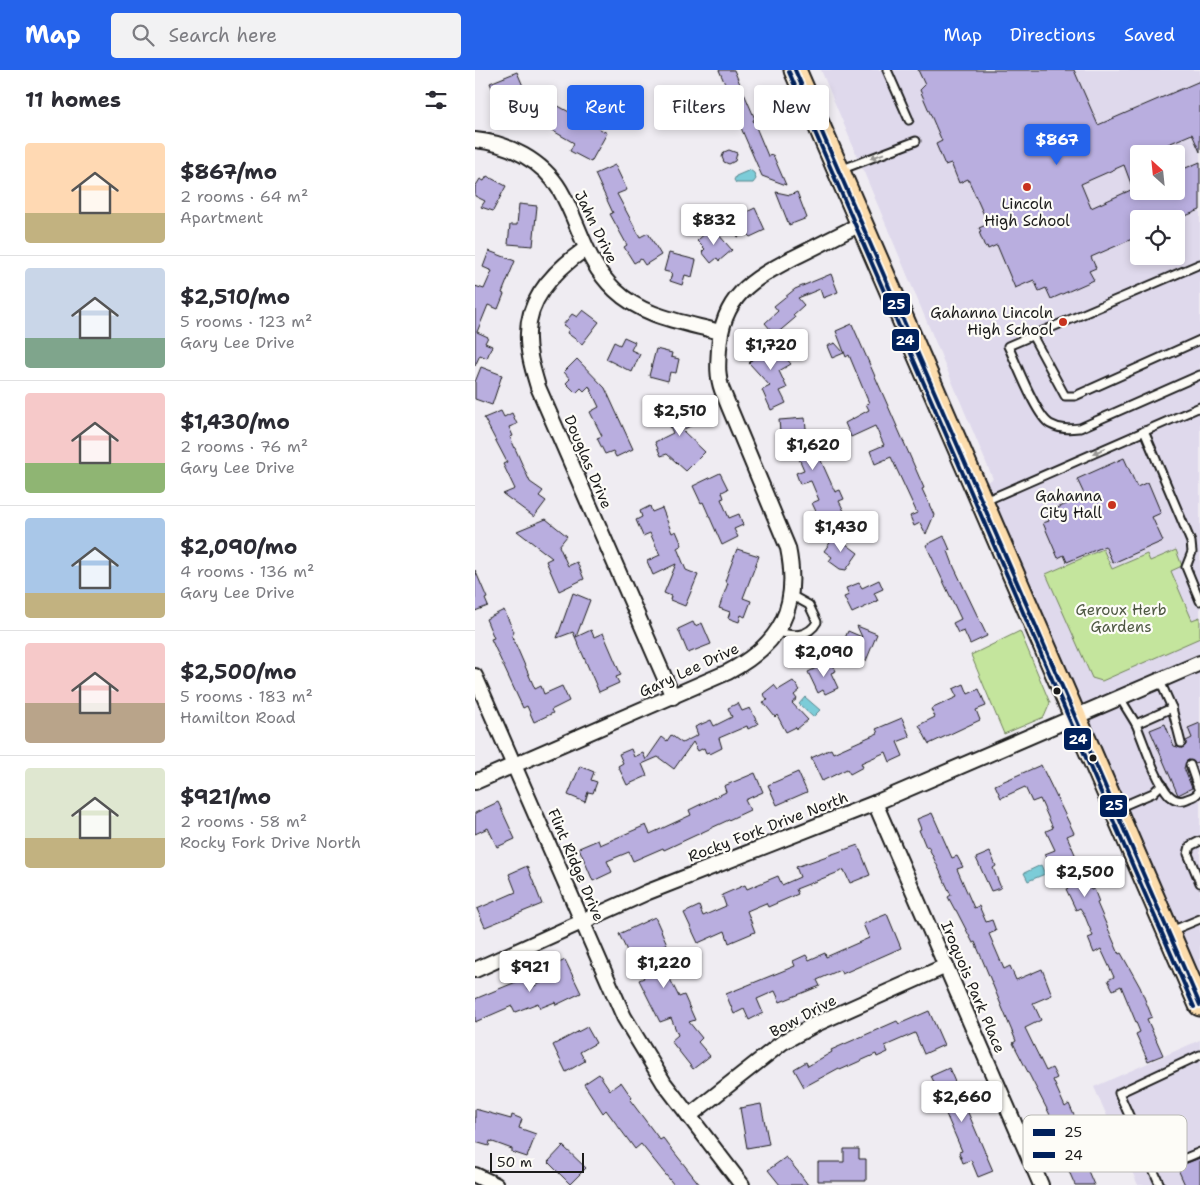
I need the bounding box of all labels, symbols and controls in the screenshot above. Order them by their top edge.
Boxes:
search box [111,13,461,58]
text: Map [25,19,81,51]
icon: search [129,21,157,49]
text: Search here [169,23,277,48]
text: Map [944,23,982,47]
text: Directions [1010,23,1096,47]
text: Saved [1124,23,1175,47]
chip: Buy [490,85,557,130]
chip: Rent [567,85,644,130]
chip: Filters [654,85,744,130]
chip: New [754,85,829,130]
text: 11 homes [25,86,121,114]
icon: filters [422,86,450,114]
pin: $867 [1027,124,1087,166]
text: $867 [1035,129,1079,150]
north arrow [1130,145,1185,200]
map controls [1130,145,1185,265]
one-way arrow [869,153,884,160]
text: $867/mo [180,158,277,186]
icon: home [65,163,125,223]
marker: Lincoln High School [1021,181,1033,193]
text: 2 rooms · 64 m² [180,186,308,207]
street label: Jahn Drive [570,187,622,267]
place label: Lincoln High School [984,194,1070,231]
pin: $832 [684,204,744,246]
text: Apartment [180,207,263,228]
text: $832 [692,209,736,230]
button: locate [1130,210,1185,265]
text: $2,510/mo [180,283,290,311]
icon: home [65,288,125,348]
line badge: 25 [882,292,911,316]
text: 25 [887,295,905,313]
place label: Gahanna Lincoln High School [930,303,1053,340]
text: 5 rooms · 123 m² [180,311,312,332]
marker: Gahanna Lincoln High School [1057,316,1069,328]
pin: $1,720 [730,328,812,371]
line badge: 24 [891,328,920,352]
text: 24 [895,331,915,349]
text: Gary Lee Drive [180,332,295,353]
text: $1,720 [745,334,797,355]
pin: $2,510 [639,394,721,437]
text: $2,510 [653,400,707,421]
text: $1,430/mo [180,408,290,436]
street label: Douglas Drive [559,412,617,512]
icon: home [65,413,125,473]
pin: $1,620 [772,428,854,471]
text: $1,620 [786,434,840,455]
text: 2 rooms · 76 m² [180,436,308,457]
one-way arrow [1092,448,1106,456]
text: Gary Lee Drive [180,457,295,478]
place label: Gahanna City Hall [1035,486,1103,523]
marker: Gahanna City Hall [1106,499,1118,511]
pin: $1,430 [800,510,882,553]
text: $1,430 [814,516,868,537]
text: $2,090/mo [180,533,297,561]
icon: home [65,538,125,598]
text: 4 rooms · 136 m² [180,561,314,582]
text: Gary Lee Drive [180,582,295,603]
park label: Geroux Herb Gardens [1075,600,1167,637]
pin: $2,090 [783,636,865,678]
street label: Gary Lee Drive [636,638,742,702]
text: $2,090 [794,641,854,662]
text: $2,500/mo [180,658,297,686]
icon: home [65,663,125,723]
text: 5 rooms · 183 m² [180,686,313,707]
unlabelled marker [1052,686,1062,696]
text: Hamilton Road [180,707,296,728]
line badge: 24 [1063,727,1092,751]
text: 24 [1068,730,1088,748]
unlabelled marker [1088,753,1098,763]
text: $921/mo [180,783,271,811]
street label: Rocky Fork Drive North [685,787,851,867]
icon: home [65,788,125,848]
line badge: 25 [1099,794,1128,818]
text: 25 [1105,796,1123,814]
street label: Flint Ridge Drive [543,806,609,924]
text: 2 rooms · 58 m² [180,811,307,832]
text: Rocky Fork Drive North [180,832,361,853]
pin: $2,500 [1044,856,1126,898]
text: $2,500 [1056,861,1114,882]
street label: Iroquois Park Place [936,918,1010,1056]
pin: $1,220 [623,946,705,989]
pin: $921 [500,950,560,993]
text: $1,220 [637,952,691,973]
text: $921 [510,956,550,977]
street label: Bow Drive [766,990,840,1042]
pin: $2,660 [921,1080,1003,1123]
text: $2,660 [932,1086,992,1107]
legend [1023,1115,1187,1172]
text: 25 [1064,1123,1082,1141]
text: 24 [1064,1146,1083,1164]
scale bar [490,1150,584,1173]
text: 50 m [497,1153,532,1171]

